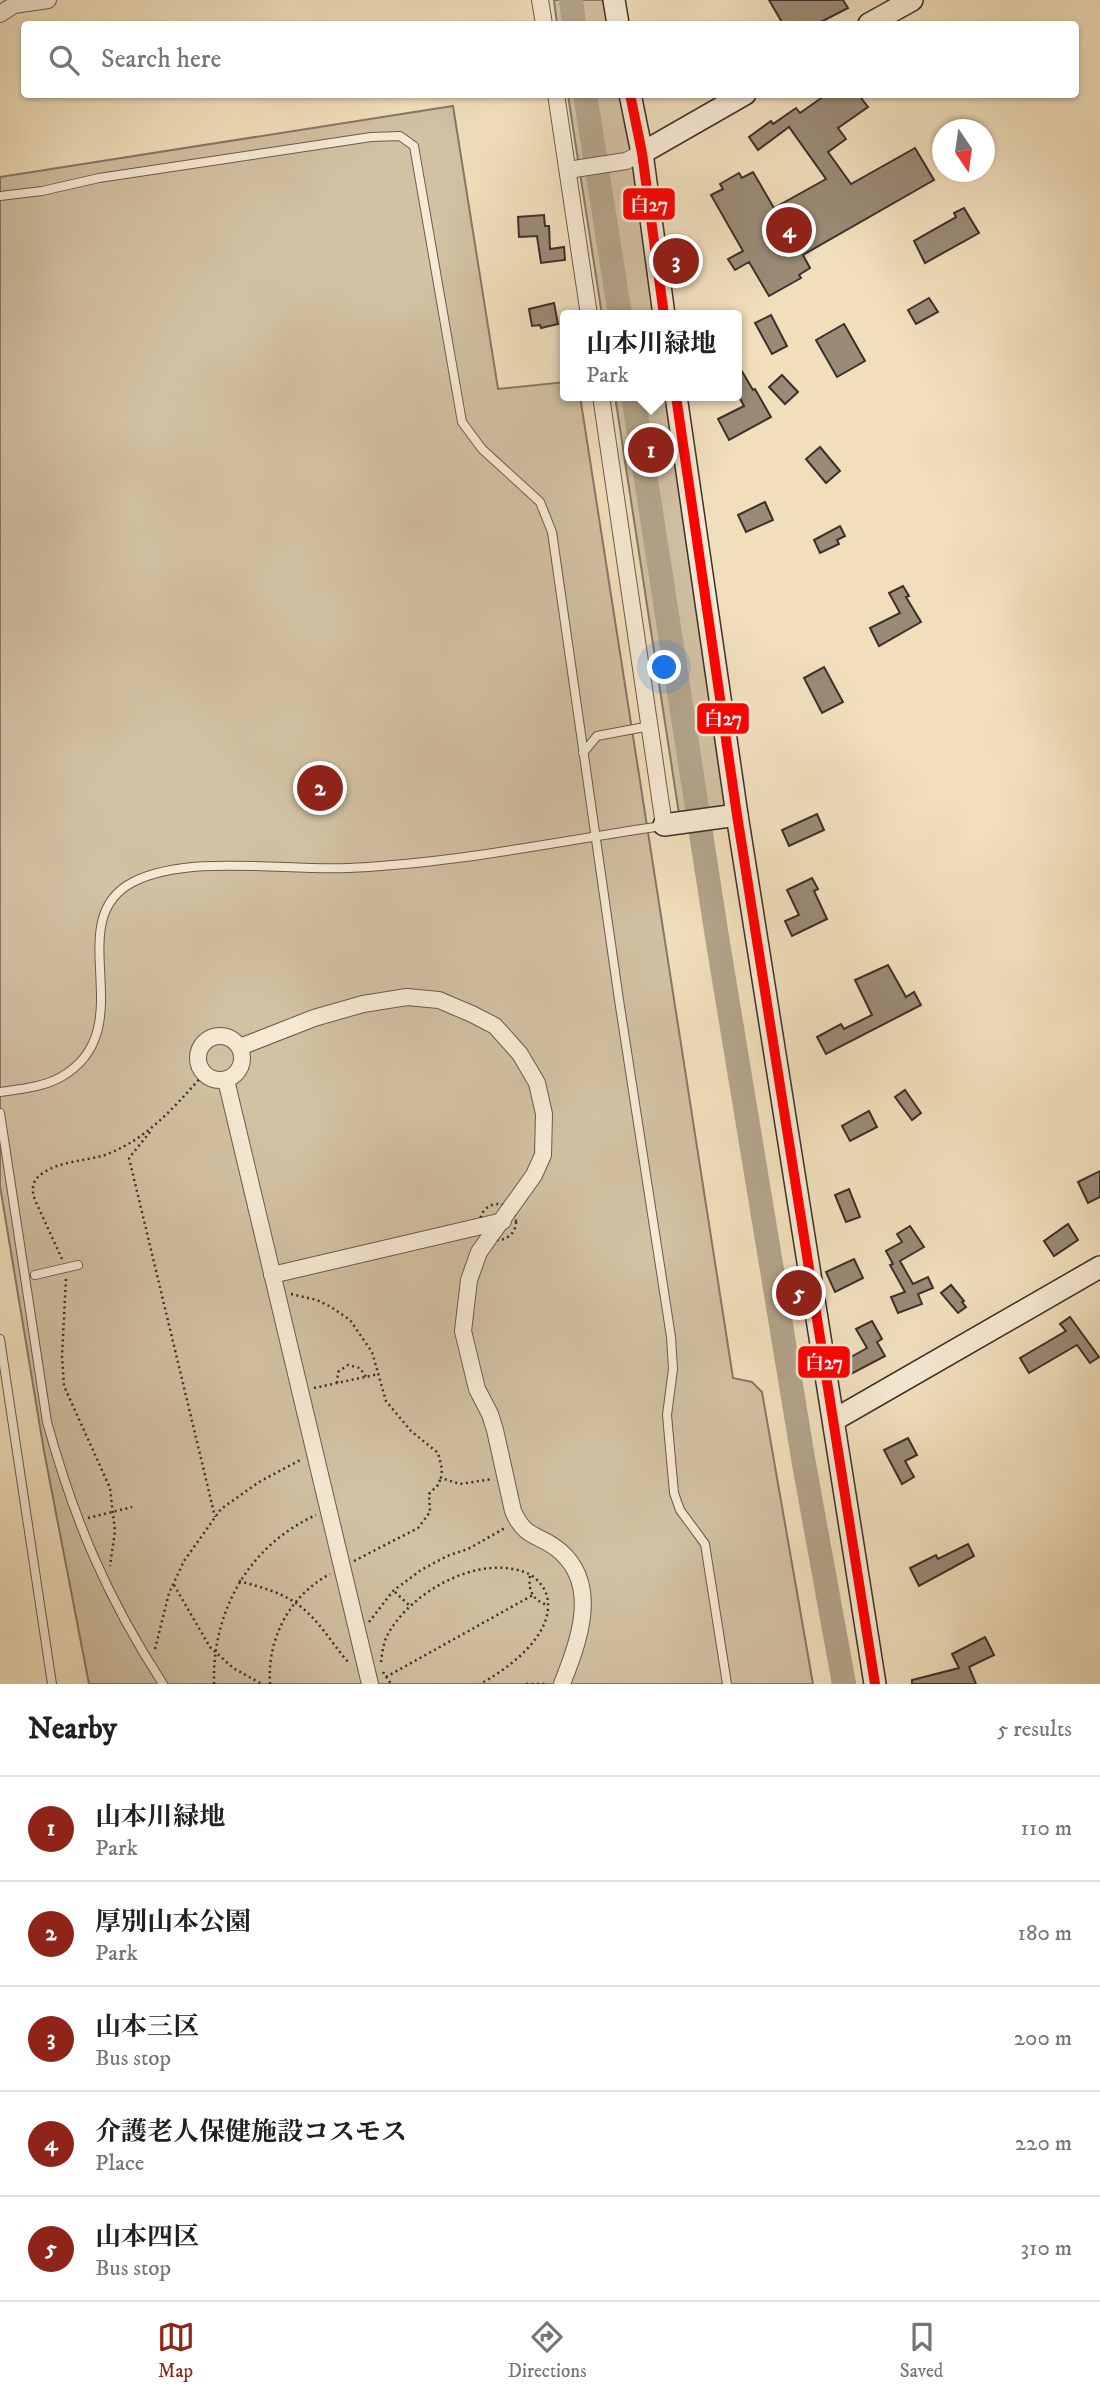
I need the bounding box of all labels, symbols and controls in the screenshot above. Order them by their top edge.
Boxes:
search box [21,21,1079,98]
icon: search [45,41,83,79]
text: Search here [101,43,221,76]
north arrow [932,119,995,182]
line badge: 白27 [622,187,676,221]
text: 白27 [630,194,668,217]
pin: 4 [766,204,812,256]
pin: 3 [653,235,699,287]
popup [560,310,742,401]
text: 山本川緑地 [586,328,716,361]
text: Park [586,361,629,390]
pin: 1 [628,424,674,476]
your location [647,650,681,684]
line badge: 白27 [696,702,750,735]
text: 白27 [704,708,742,731]
pin: 2 [297,762,343,814]
pin: 5 [776,1267,822,1319]
line badge: 白27 [797,1345,851,1379]
text: 白27 [805,1352,843,1375]
text: Nearby [28,1711,117,1748]
text: 5 results [997,1715,1072,1744]
text: 山本川緑地 [95,1801,225,1834]
text: 1 [47,1814,55,1843]
text: 110 m [1021,1814,1072,1843]
text: Park [95,1834,138,1863]
text: 厚別山本公園 [95,1906,251,1939]
text: 2 [45,1919,57,1948]
text: 180 m [1017,1919,1072,1948]
text: Park [95,1939,138,1968]
text: 山本三区 [95,2011,199,2044]
text: 3 [47,2024,55,2053]
text: 200 m [1014,2024,1072,2053]
text: Bus stop [95,2044,171,2073]
text: 介護老人保健施設コスモス [95,2116,407,2149]
text: 4 [44,2129,58,2158]
text: 220 m [1015,2129,1072,2158]
text: Place [95,2149,144,2178]
text: 山本四区 [95,2221,199,2254]
text: 5 [45,2234,57,2263]
text: 310 m [1020,2234,1072,2263]
text: Bus stop [95,2254,171,2283]
tab: Map [157,2318,195,2383]
tab: Directions [508,2318,587,2383]
tab: Saved [900,2318,943,2383]

